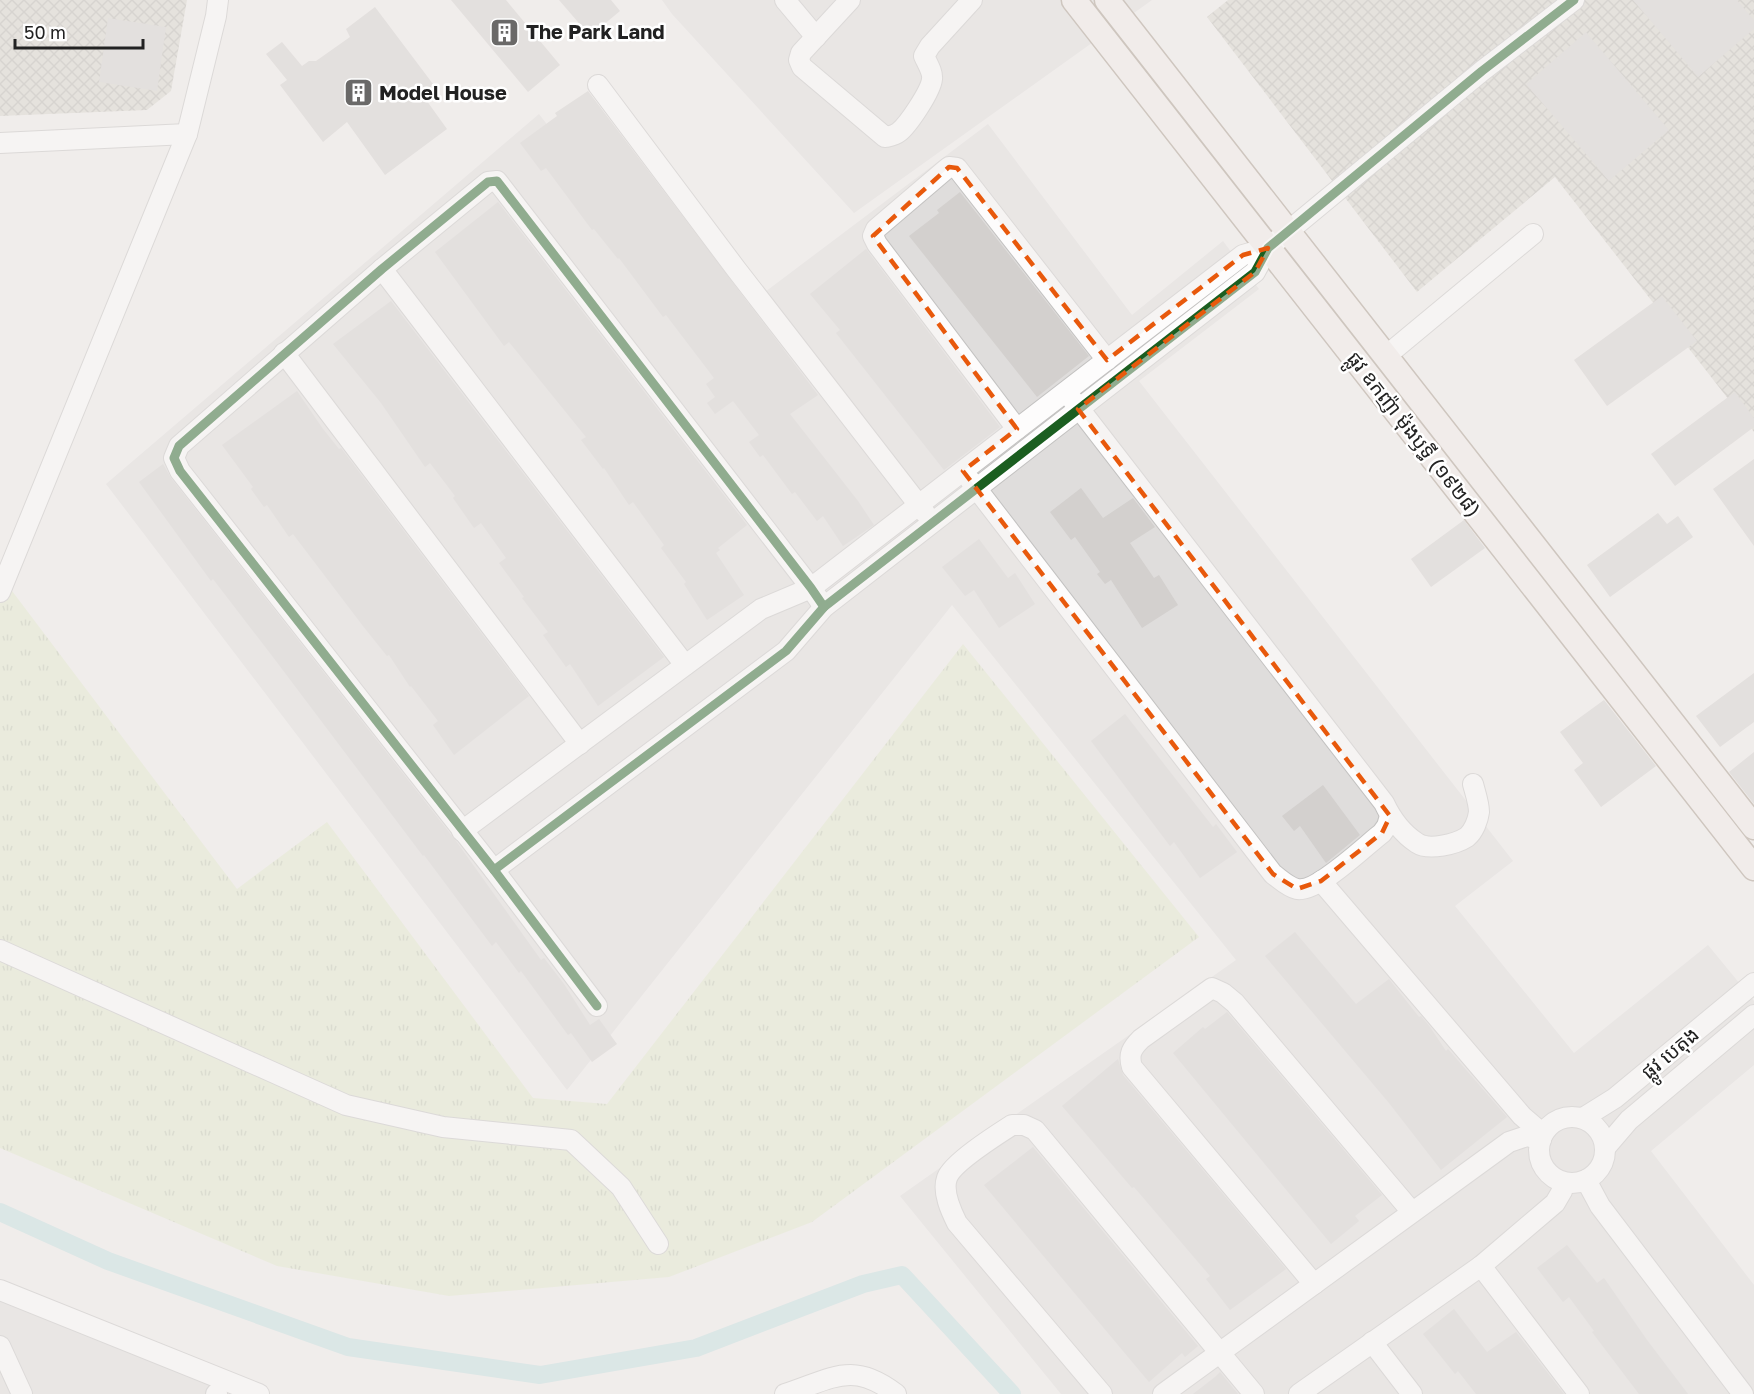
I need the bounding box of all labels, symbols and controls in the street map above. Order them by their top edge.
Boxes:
scale bar [15,12,142,50]
building icon: The Park Land [489,16,521,48]
place label: The Park Land [526,19,665,43]
text: 50 m [24,21,66,43]
building icon: Model House [342,77,374,109]
place label: Model House [379,80,507,104]
street label: ផ្លូវ ឧកញ៉ា ម៉ុងឫទ្ធី (១៩២៨) [1337,346,1487,526]
street label: ផ្លូវ បេតុង [1636,1021,1708,1089]

